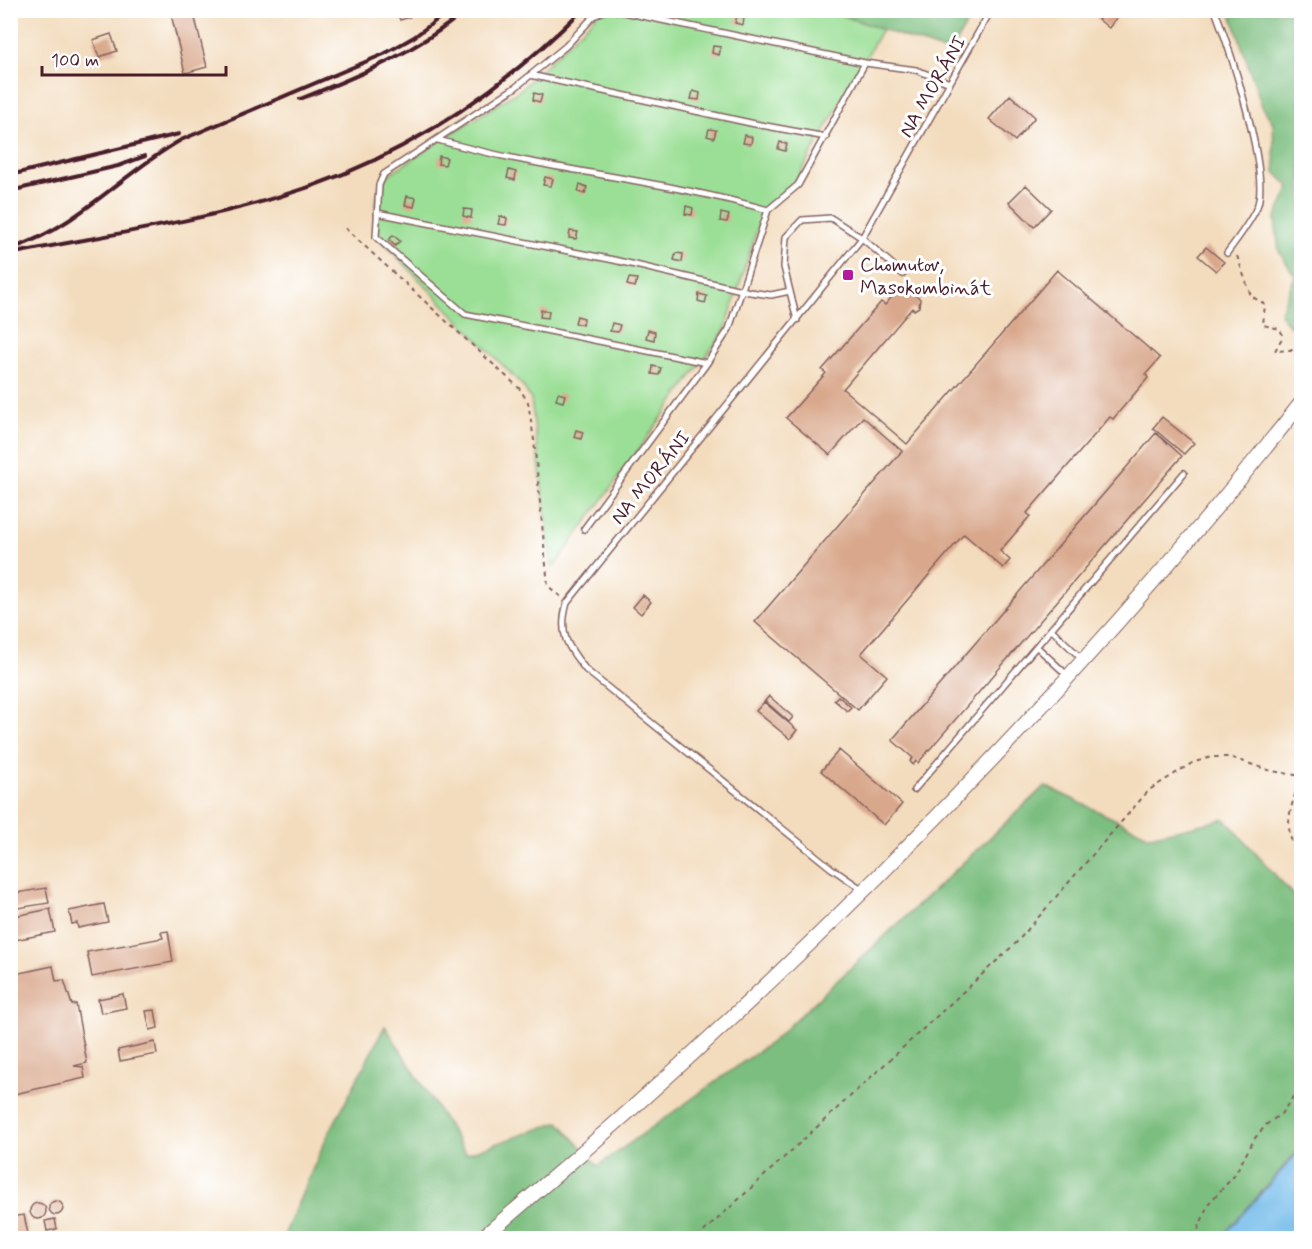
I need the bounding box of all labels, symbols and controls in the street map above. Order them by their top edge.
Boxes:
street label: NA MORÁNI [893,31,973,143]
scale bar [42,39,226,77]
text: 100 m [51,49,99,73]
place label: Chomutov, Masokombinát [860,252,991,302]
marker: Chomutov, Masokombinát [841,268,855,282]
street label: NA MORÁNI [605,425,697,531]

